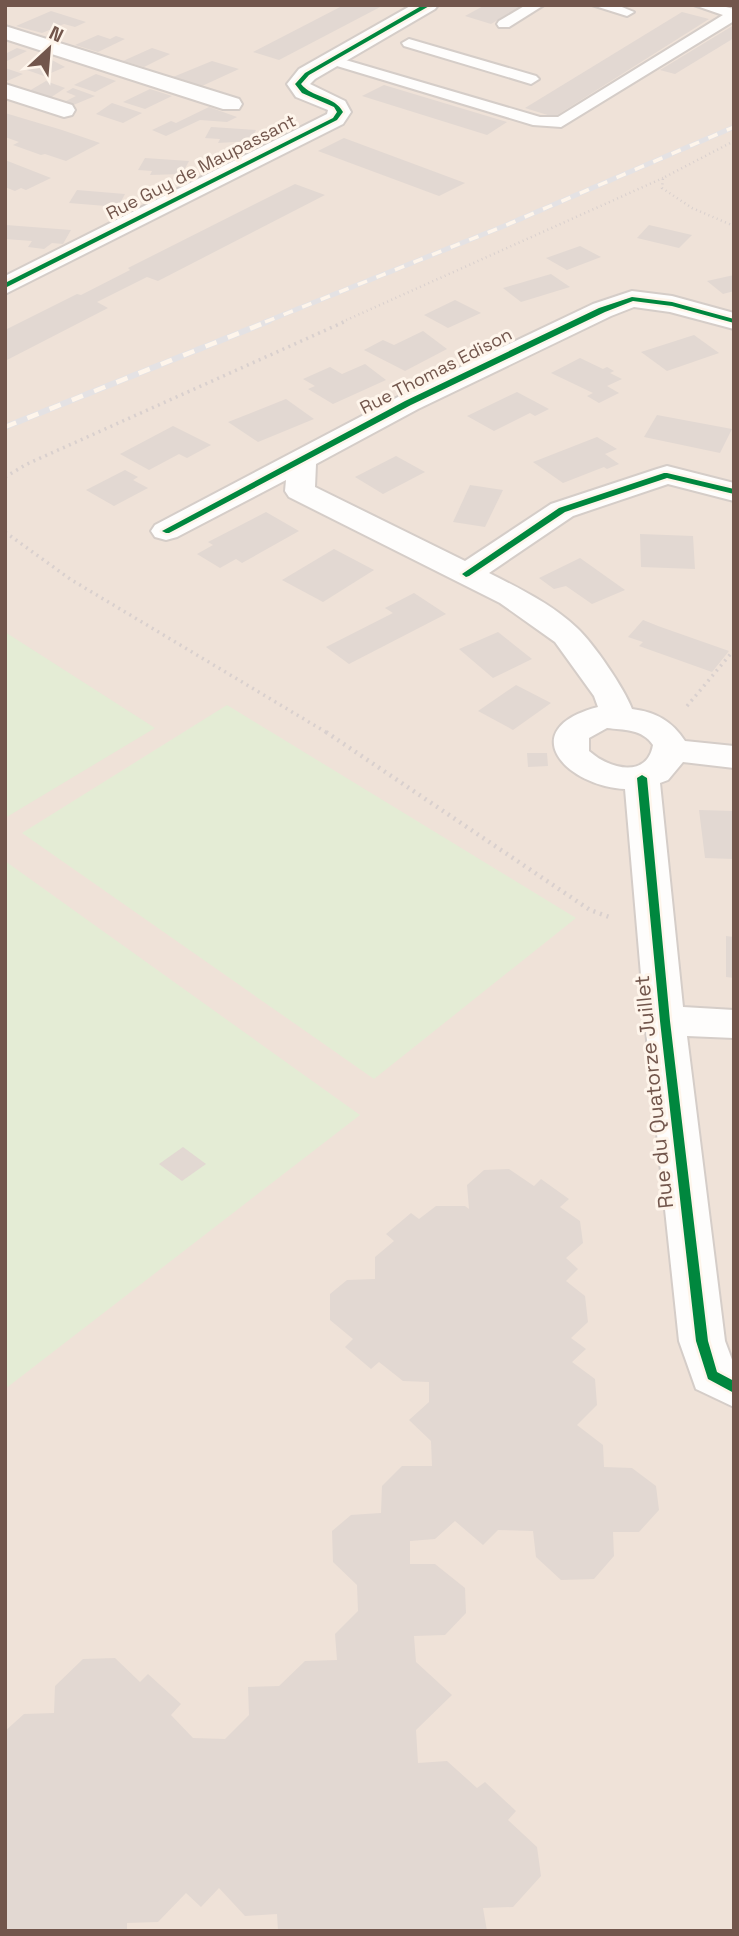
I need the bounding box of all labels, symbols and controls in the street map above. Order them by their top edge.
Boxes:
north arrow [14,14,84,84]
text: N [45,20,67,48]
street label: Rue Guy de Maupassant [102,109,300,224]
street label: Rue Thomas Edison [356,322,516,419]
street label: Rue du Quatorze Juillet [628,974,679,1210]

